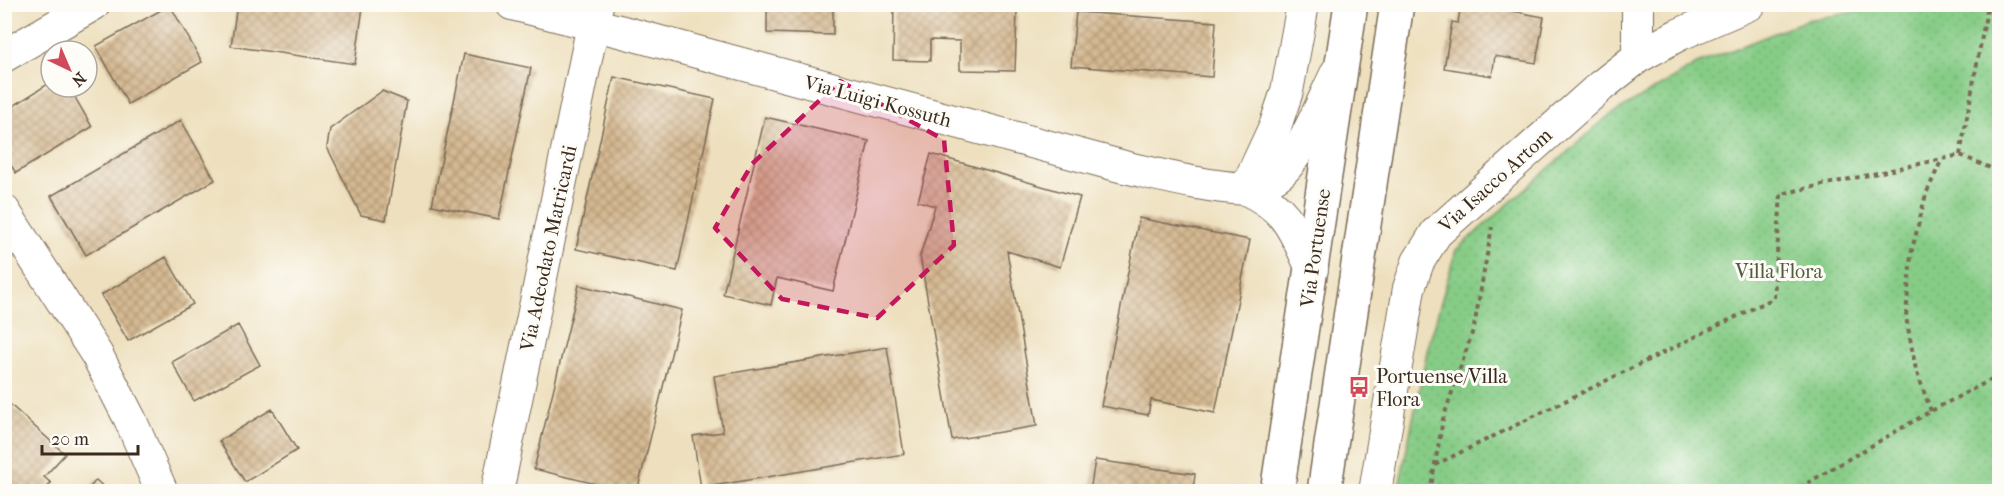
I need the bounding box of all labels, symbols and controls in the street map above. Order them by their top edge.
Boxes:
north arrow [39,39,99,99]
text: N [67,68,90,91]
street label: Via Luigi Kossuth [801,71,955,132]
street label: Via Isacco Artom [1433,123,1557,238]
street label: Via Adeodato Matricardi [515,143,582,354]
street label: Via Portuense [1296,187,1335,310]
park label: Villa Flora [1734,260,1824,283]
place label: Portuense/Villa Flora [1376,365,1508,411]
bus stop icon: Portuense/Villa Flora [1347,375,1371,399]
scale bar [42,418,138,456]
text: 20 m [51,429,89,450]

